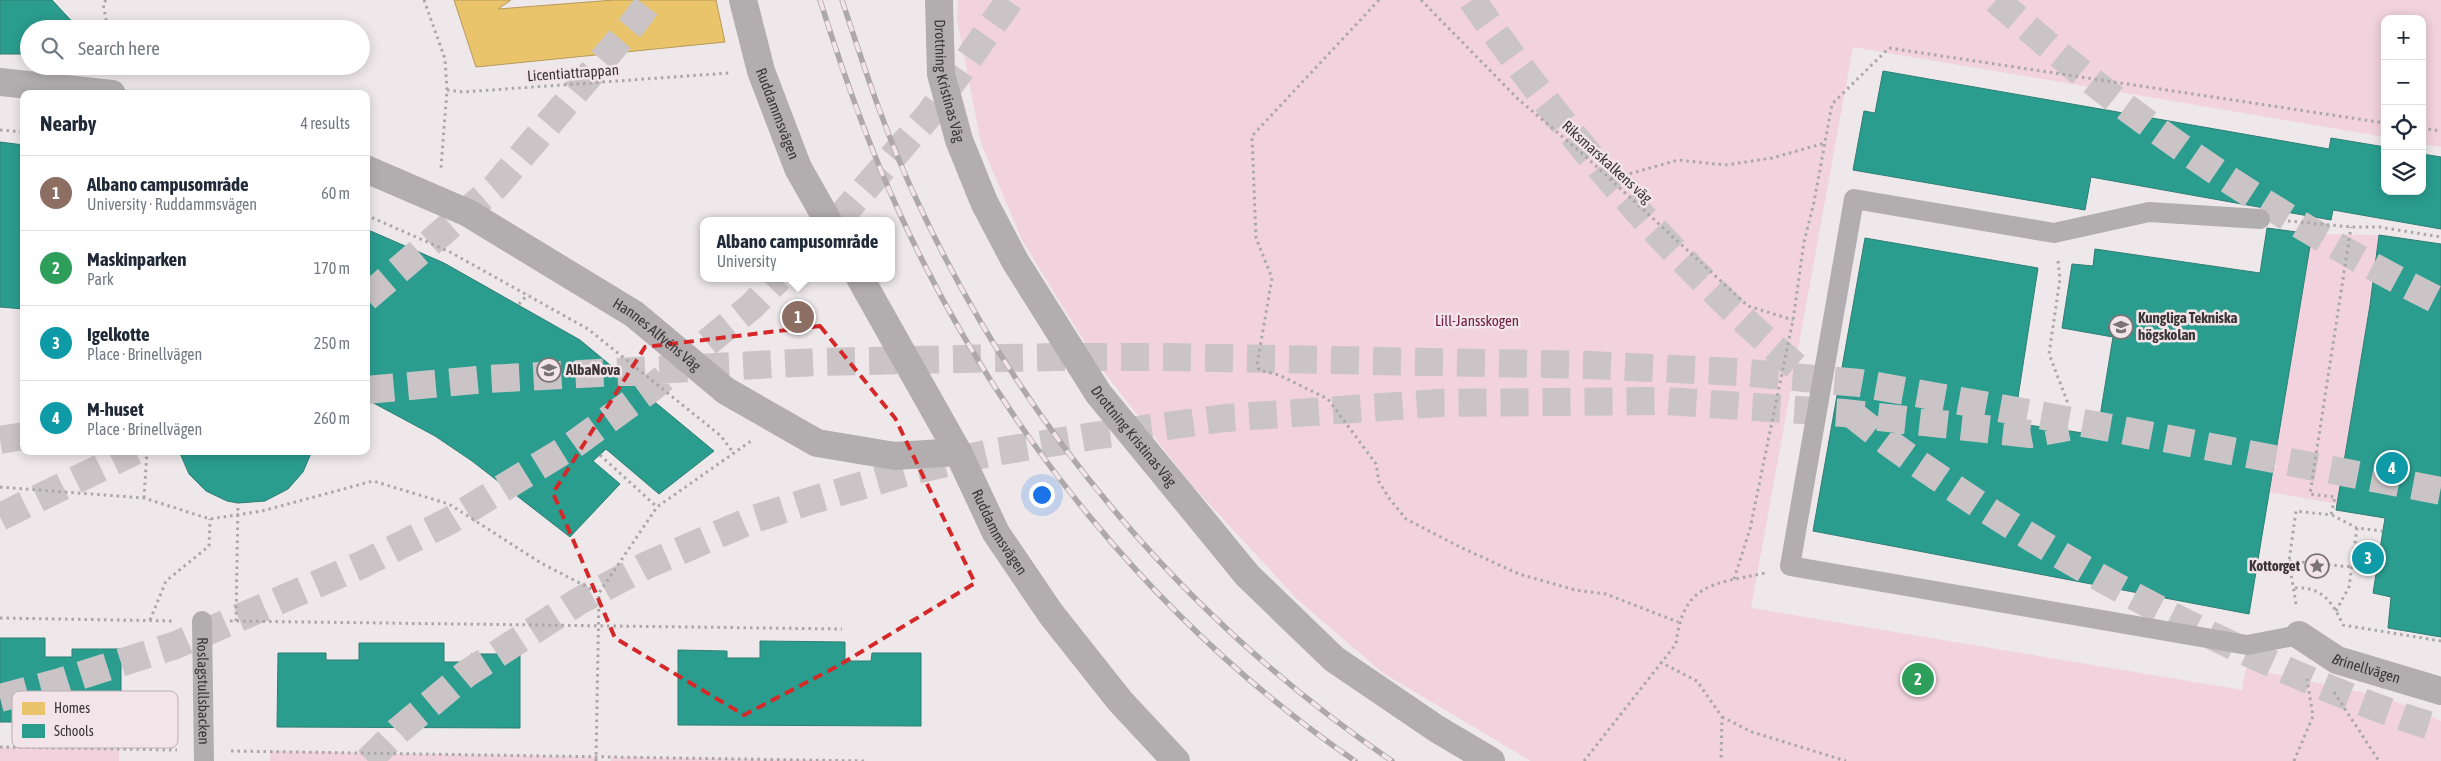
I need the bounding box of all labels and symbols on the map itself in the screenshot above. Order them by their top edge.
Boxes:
street label: Drottning Kristinas Väg [932,19,968,145]
street label: Licentiattrappan [527,61,619,84]
street label: Ruddammsvägen [753,66,803,162]
street label: Riksmarskalkens väg [1559,117,1656,207]
street label: Hannes Alfvéns Väg [610,294,705,375]
pin: 1 [782,298,814,336]
place label: Kungliga Tekniska högskolan [2138,309,2237,343]
park label: Lill-Jansskogen [1435,312,1519,329]
school or university icon: Kungliga Tekniska högskolan [2108,314,2134,340]
school or university icon: AlbaNova [536,357,562,383]
place label: AlbaNova [565,361,620,378]
street label: Drottning Kristinas Väg [1088,383,1181,490]
pin: 4 [2376,449,2408,487]
your location [1029,482,1055,508]
street label: Ruddammsvägen [969,486,1031,578]
pin: 3 [2352,539,2384,577]
place icon: Kottorget [2304,553,2330,579]
place label: Kottorget [2249,557,2301,574]
street label: Roslagstullsbacken [194,637,213,745]
street label: Brinellvägen [2329,650,2402,686]
pin: 2 [1902,660,1934,698]
legend [12,691,178,748]
text: Homes [54,700,90,716]
text: Schools [54,723,94,739]

